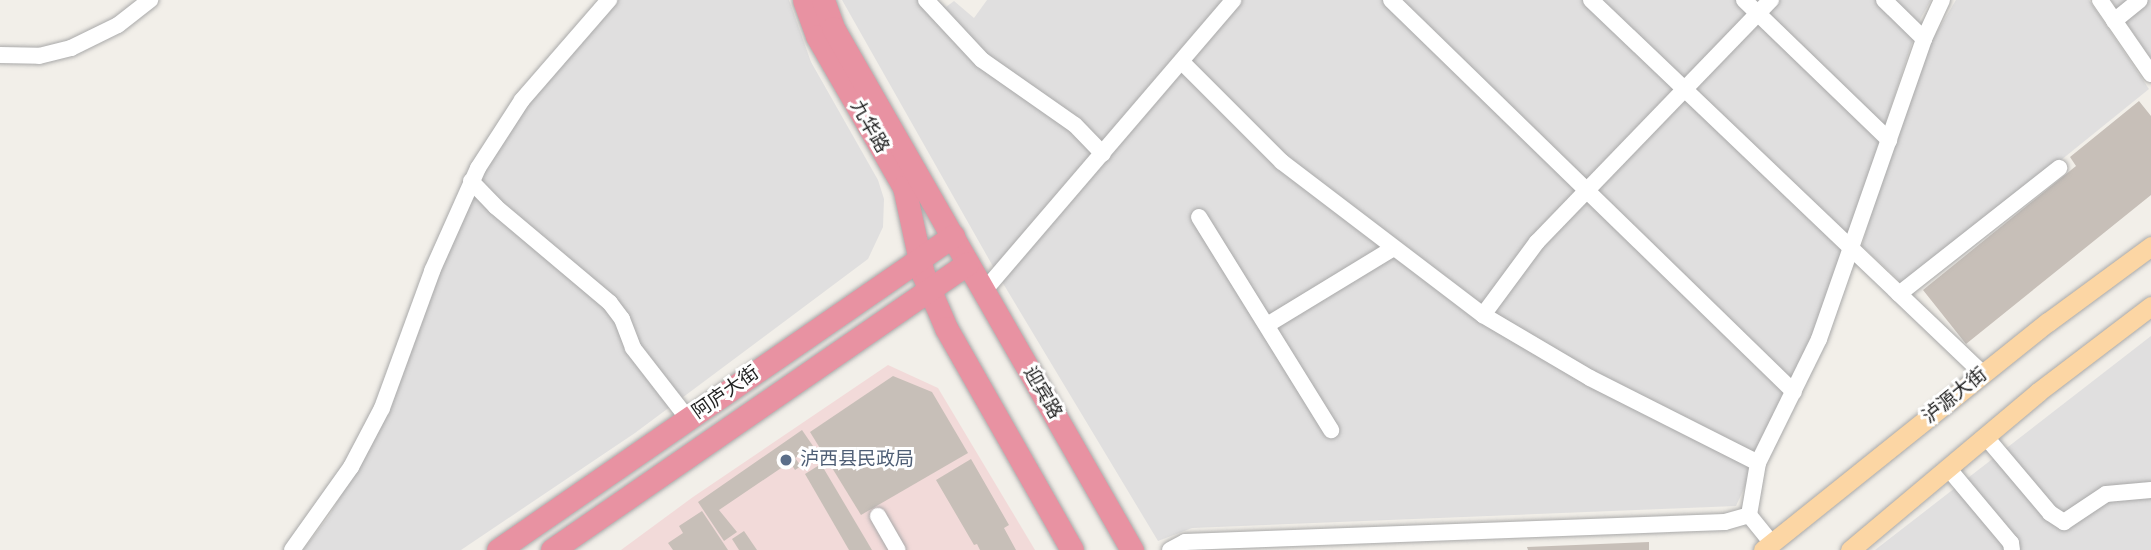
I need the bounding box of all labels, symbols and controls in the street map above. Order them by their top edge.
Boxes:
street label: 九华路 [845,97,893,157]
street label: 阿庐大街 [688,362,764,424]
street label: 迎宾路 [1018,363,1066,423]
street label: 泸源大街 [1918,363,1992,429]
place label: 泸西县民政局 [800,449,914,471]
marker: 泸西县民政局 [778,452,794,468]

